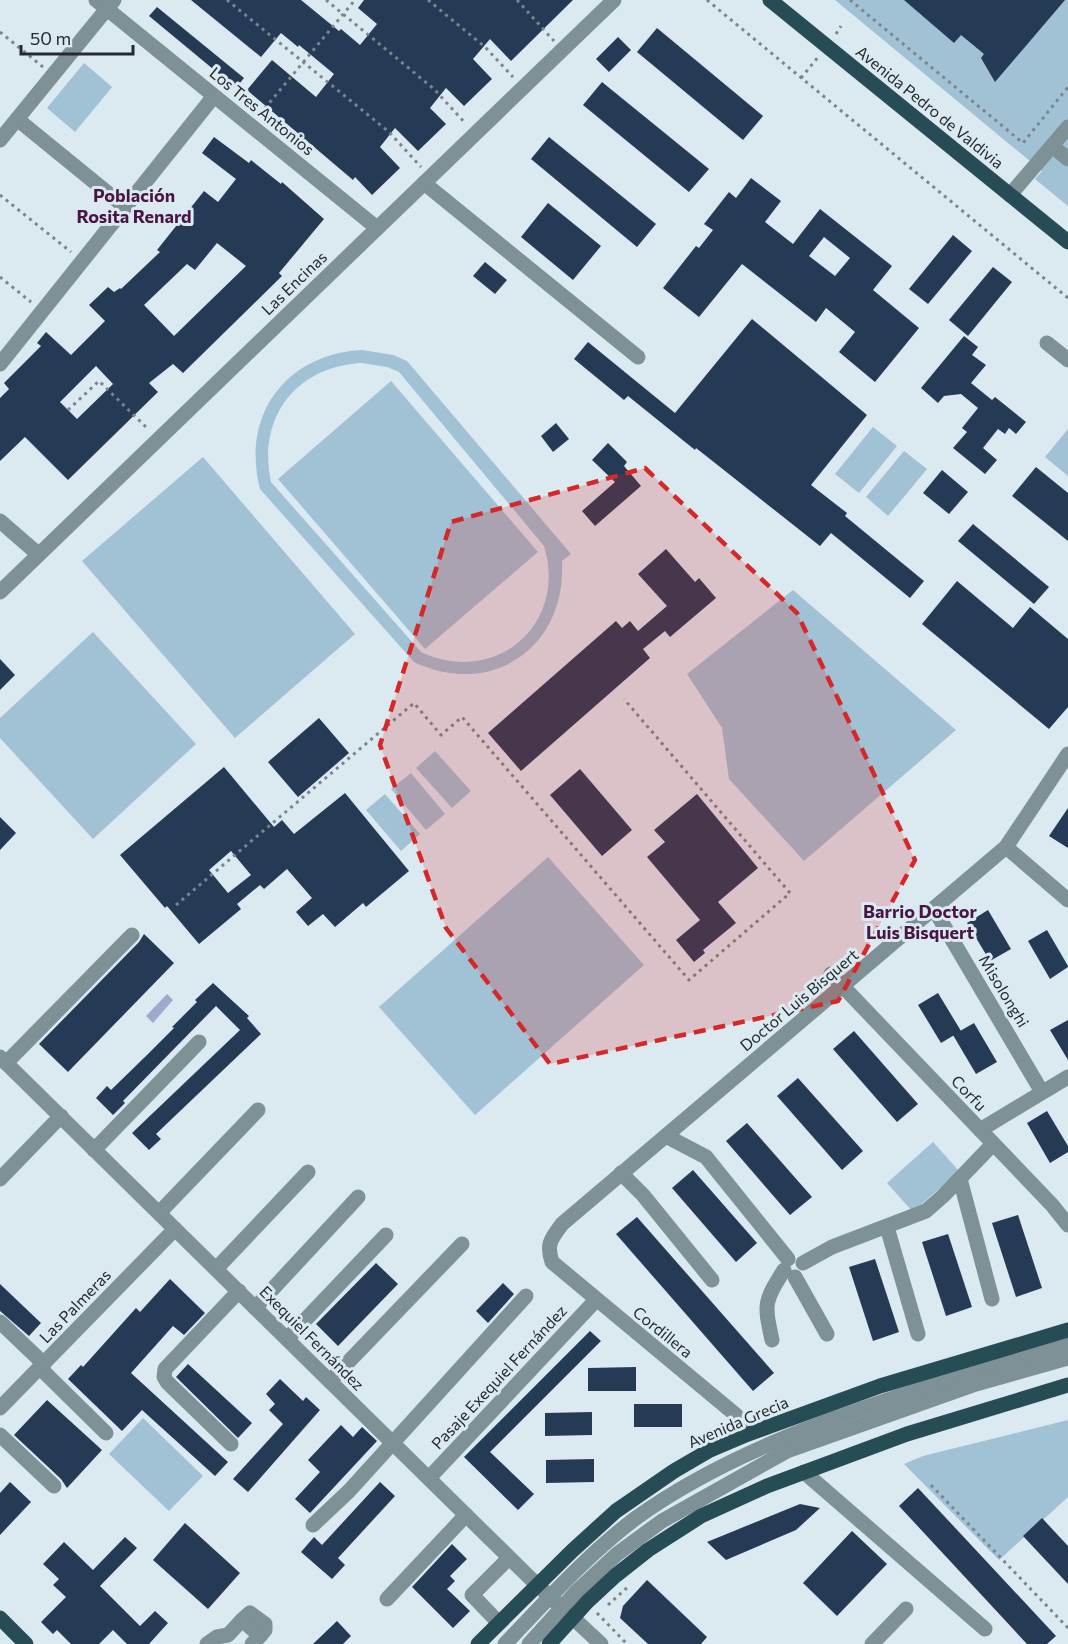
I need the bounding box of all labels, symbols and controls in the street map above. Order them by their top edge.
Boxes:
scale bar [21,18,134,56]
text: 50 m [30,27,71,49]
street label: Avenida Pedro de Valdivia [853,41,1008,172]
street label: Los Tres Antonios [206,63,318,159]
district label: Población Rosita Renard [76,184,192,227]
street label: Las Encinas [257,247,330,318]
district label: Barrio Doctor Luis Bisquert [863,900,977,943]
street label: Doctor Luis Bisquert [736,944,862,1055]
street label: Misolonghi [975,951,1033,1030]
street label: Corfu [948,1071,991,1114]
street label: Las Palmeras [35,1265,114,1346]
street label: Exequiel Fernández [256,1281,369,1394]
street label: Pasaje Exequiel Fernández [427,1301,570,1452]
street label: Cordillera [630,1302,697,1361]
street label: Avenida Grecia [685,1392,791,1451]

